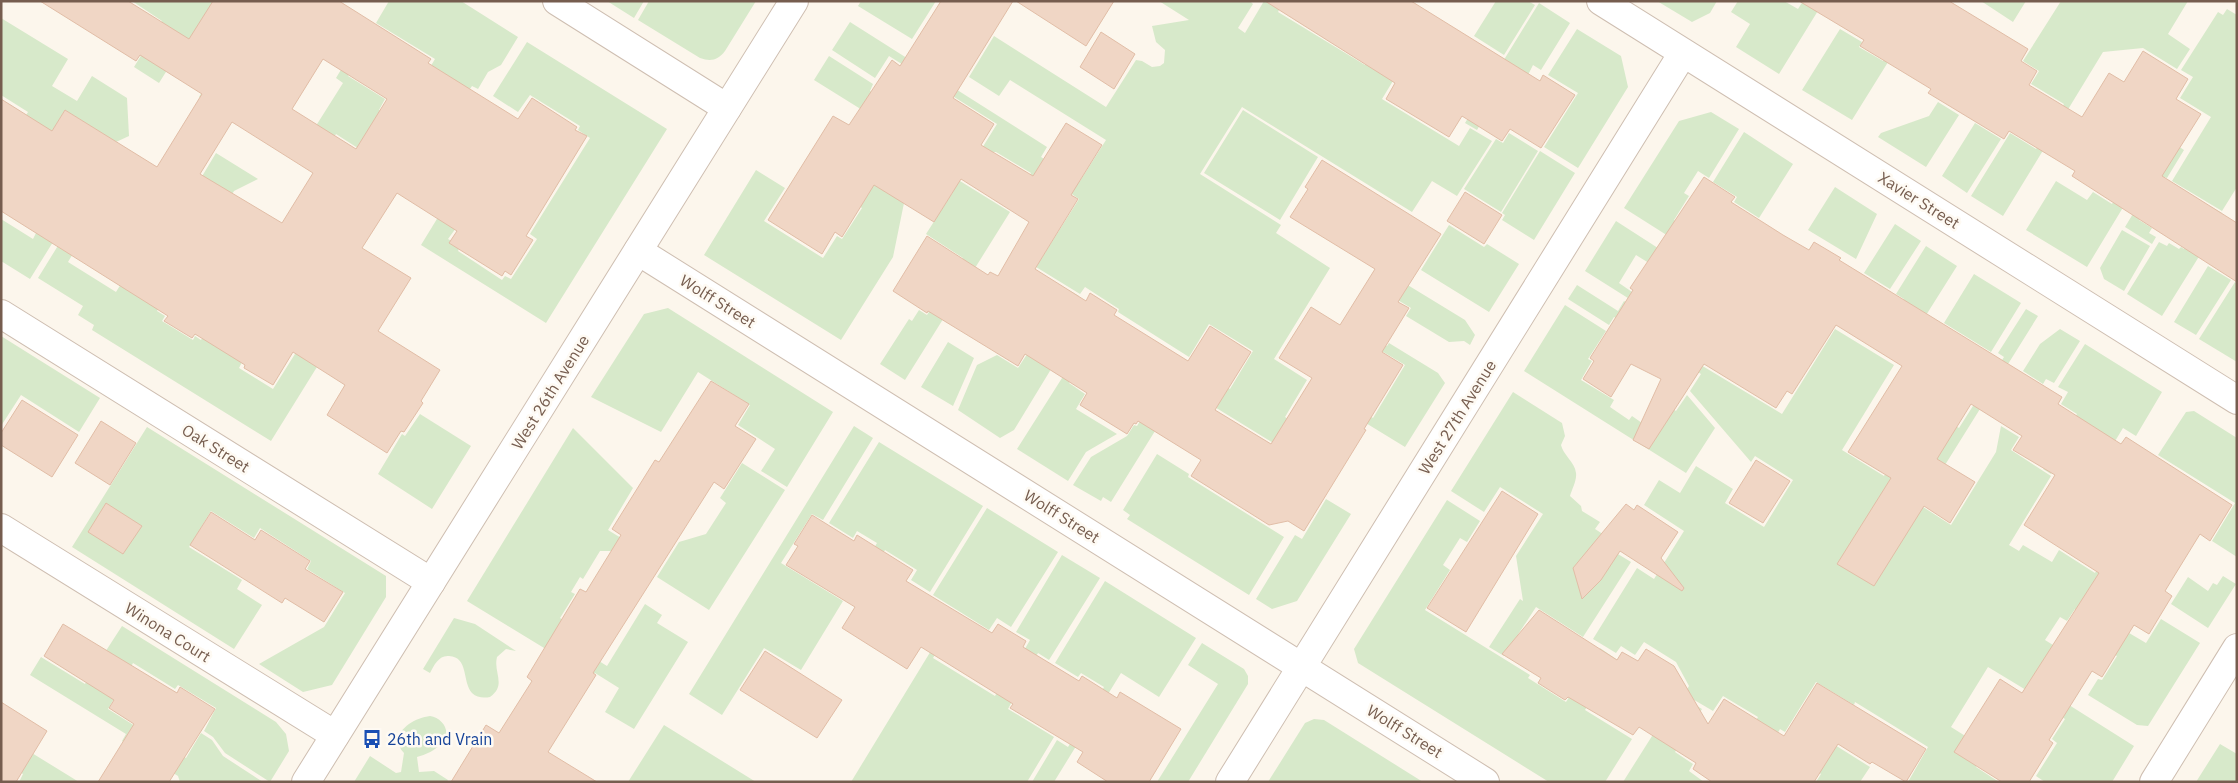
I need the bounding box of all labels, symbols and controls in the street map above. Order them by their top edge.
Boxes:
street label: Xavier Street [1875,167,1963,233]
street label: Wolff Street [676,270,760,332]
street label: West 26th Avenue [507,331,593,453]
street label: West 27th Avenue [1414,356,1500,478]
street label: Oak Street [178,419,254,477]
street label: Wolff Street [1020,485,1104,547]
street label: Winona Court [121,598,215,666]
street label: Wolff Street [1363,700,1447,762]
bus stop icon: 26th and Vrain [361,728,383,750]
place label: 26th and Vrain [387,729,492,749]

